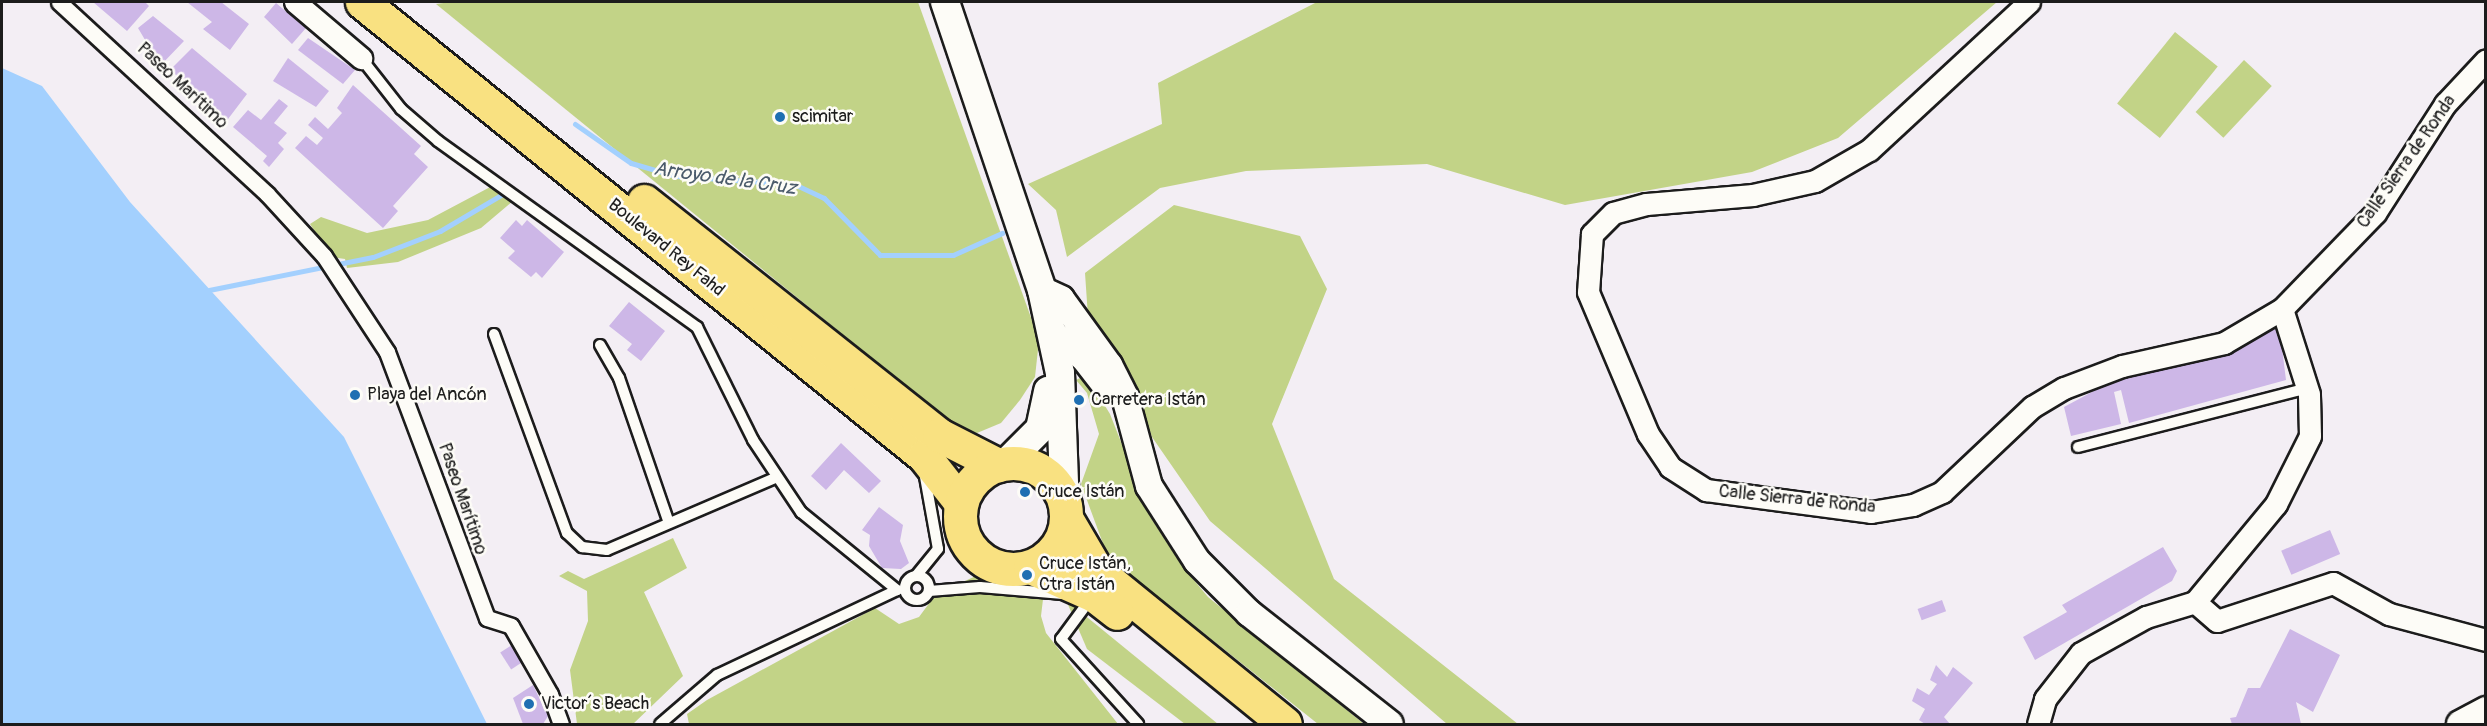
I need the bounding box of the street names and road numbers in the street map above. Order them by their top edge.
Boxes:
street label: Paseo Marítimo [132,38,232,134]
street label: Calle Sierra de Ronda [2353,91,2461,233]
street label: Boulevard Rey Fahd [603,194,729,302]
street label: Paseo Marítimo [433,440,491,558]
street label: Calle Sierra de Ronda [1718,481,1876,519]

